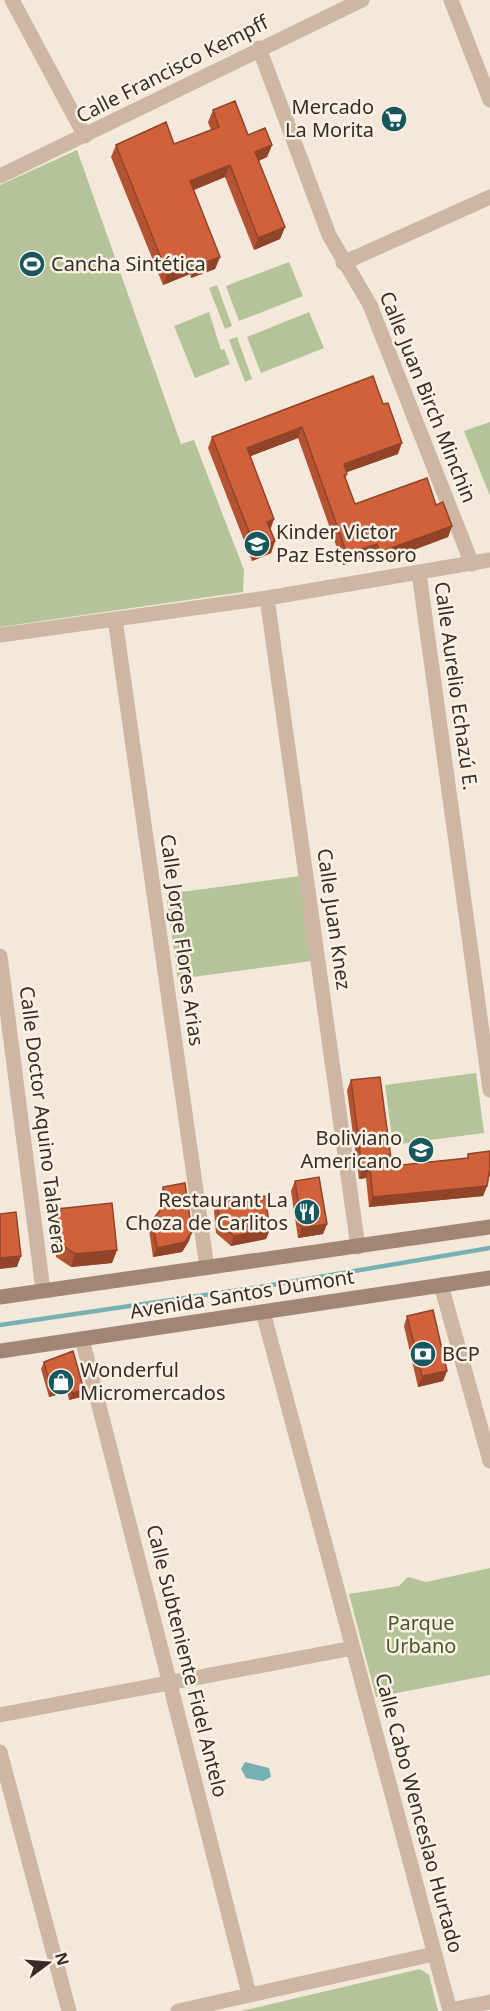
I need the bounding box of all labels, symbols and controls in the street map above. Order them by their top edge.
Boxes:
street label: Calle Francisco Kempff [71,8,274,129]
place label: Mercado La Morita [285,93,374,143]
supermarket icon: Mercado La Morita [379,104,409,134]
sports icon: Cancha Sintética [17,249,47,279]
place label: Cancha Sintética [51,250,206,277]
street label: Calle Juan Birch Minchin [374,287,483,506]
place label: Kinder Victor Paz Estenssoro [276,518,417,568]
school or university icon: Kinder Victor Paz Estenssoro [242,529,272,559]
street label: Calle Aurelio Echazú E. [428,580,484,792]
street label: Calle Jorge Flores Arias [154,832,211,1048]
street label: Calle Juan Knez [311,847,358,991]
street label: Calle Doctor Aquino Talavera [14,984,73,1255]
place label: Boliviano Americano [301,1124,402,1174]
school or university icon: Boliviano Americano [406,1135,436,1165]
place label: Restaurant La Choza de Carlitos [125,1186,288,1236]
restaurant icon: Restaurant La Choza de Carlitos [292,1197,322,1227]
street label: Avenida Santos Dumont [128,1262,356,1325]
bank icon: BCP [408,1339,438,1369]
place label: BCP [442,1340,480,1367]
place label: Wonderful Micromercados [80,1356,226,1406]
shop icon: Wonderful Micromercados [46,1367,76,1397]
street label: Calle Subteniente Fidel Antelo [141,1522,234,1800]
park label: Parque Urbano [386,1609,456,1659]
street label: Calle Cabo Wenceslao Hurtado [369,1670,470,1956]
north arrow [18,1933,78,1993]
text: N [50,1950,75,1968]

